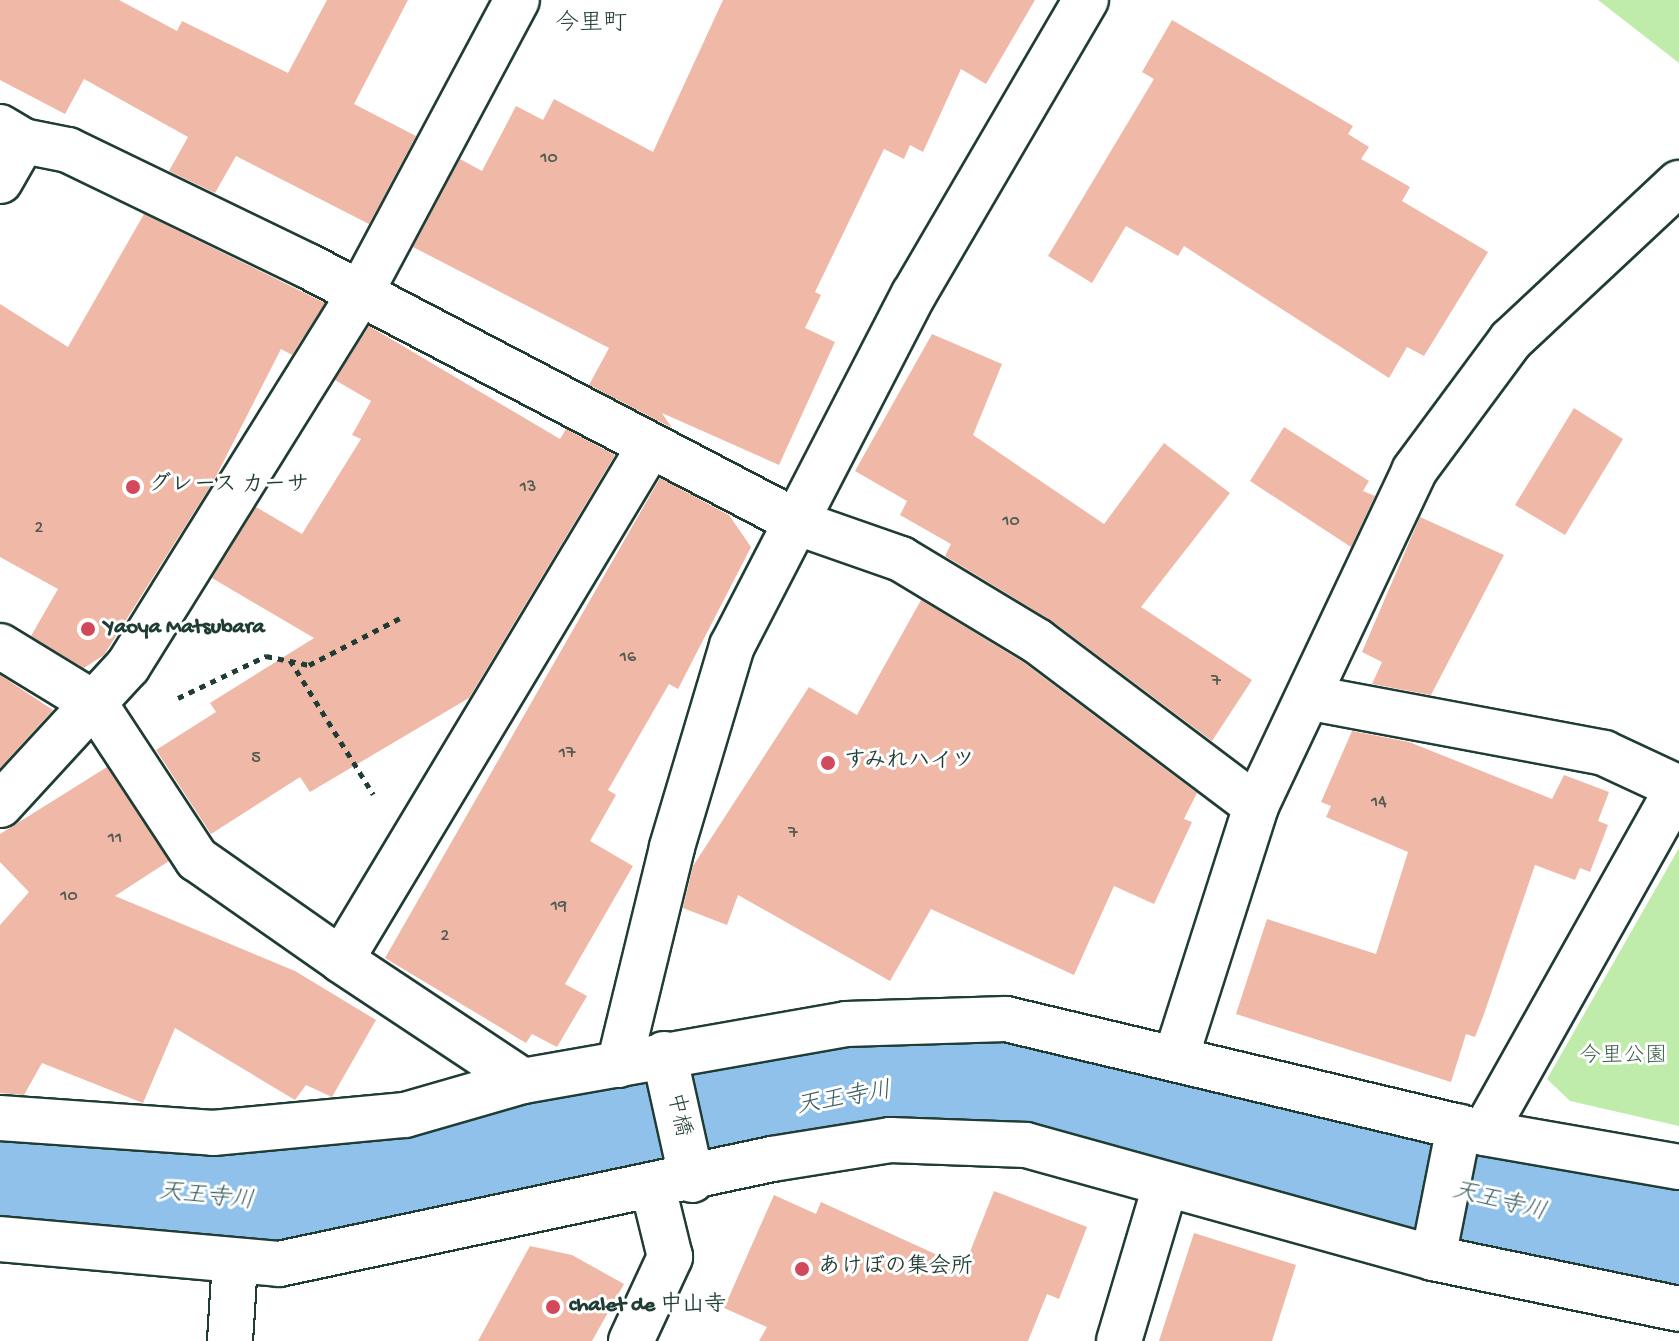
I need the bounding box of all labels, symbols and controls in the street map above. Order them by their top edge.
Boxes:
district label: 今里町 [555,11,627,39]
house number: 10 [540,148,558,170]
place label: グレース カーサ [149,474,309,500]
house number: 13 [520,477,536,499]
marker: グレース カーサ [124,478,142,496]
house number: 10 [1002,511,1020,533]
house number: 2 [35,518,43,540]
place label: Yaoya Matsubara [104,616,265,642]
marker: Yaoya Matsubara [79,620,97,638]
house number: 16 [620,647,636,669]
house number: 7 [1211,671,1221,693]
house number: 17 [559,743,575,765]
house number: 5 [251,748,261,770]
place label: すみれハイツ [844,750,976,776]
marker: すみれハイツ [819,754,837,772]
house number: 14 [1371,792,1387,814]
house number: 7 [788,823,798,845]
house number: 11 [108,828,122,850]
house number: 10 [60,886,78,908]
house number: 19 [551,896,567,918]
house number: 2 [441,926,449,948]
park label: 今里公園 [1579,1045,1667,1071]
water label: 天王寺川 [794,1077,894,1123]
street label: 中橋 [660,1091,694,1139]
water label: 天王寺川 [1449,1177,1549,1229]
water label: 天王寺川 [157,1179,255,1217]
place label: あけぼの集会所 [818,1256,972,1282]
marker: あけぼの集会所 [793,1260,811,1278]
place label: chalet de 中山寺 [569,1294,726,1320]
marker: chalet de 中山寺 [544,1298,562,1316]

